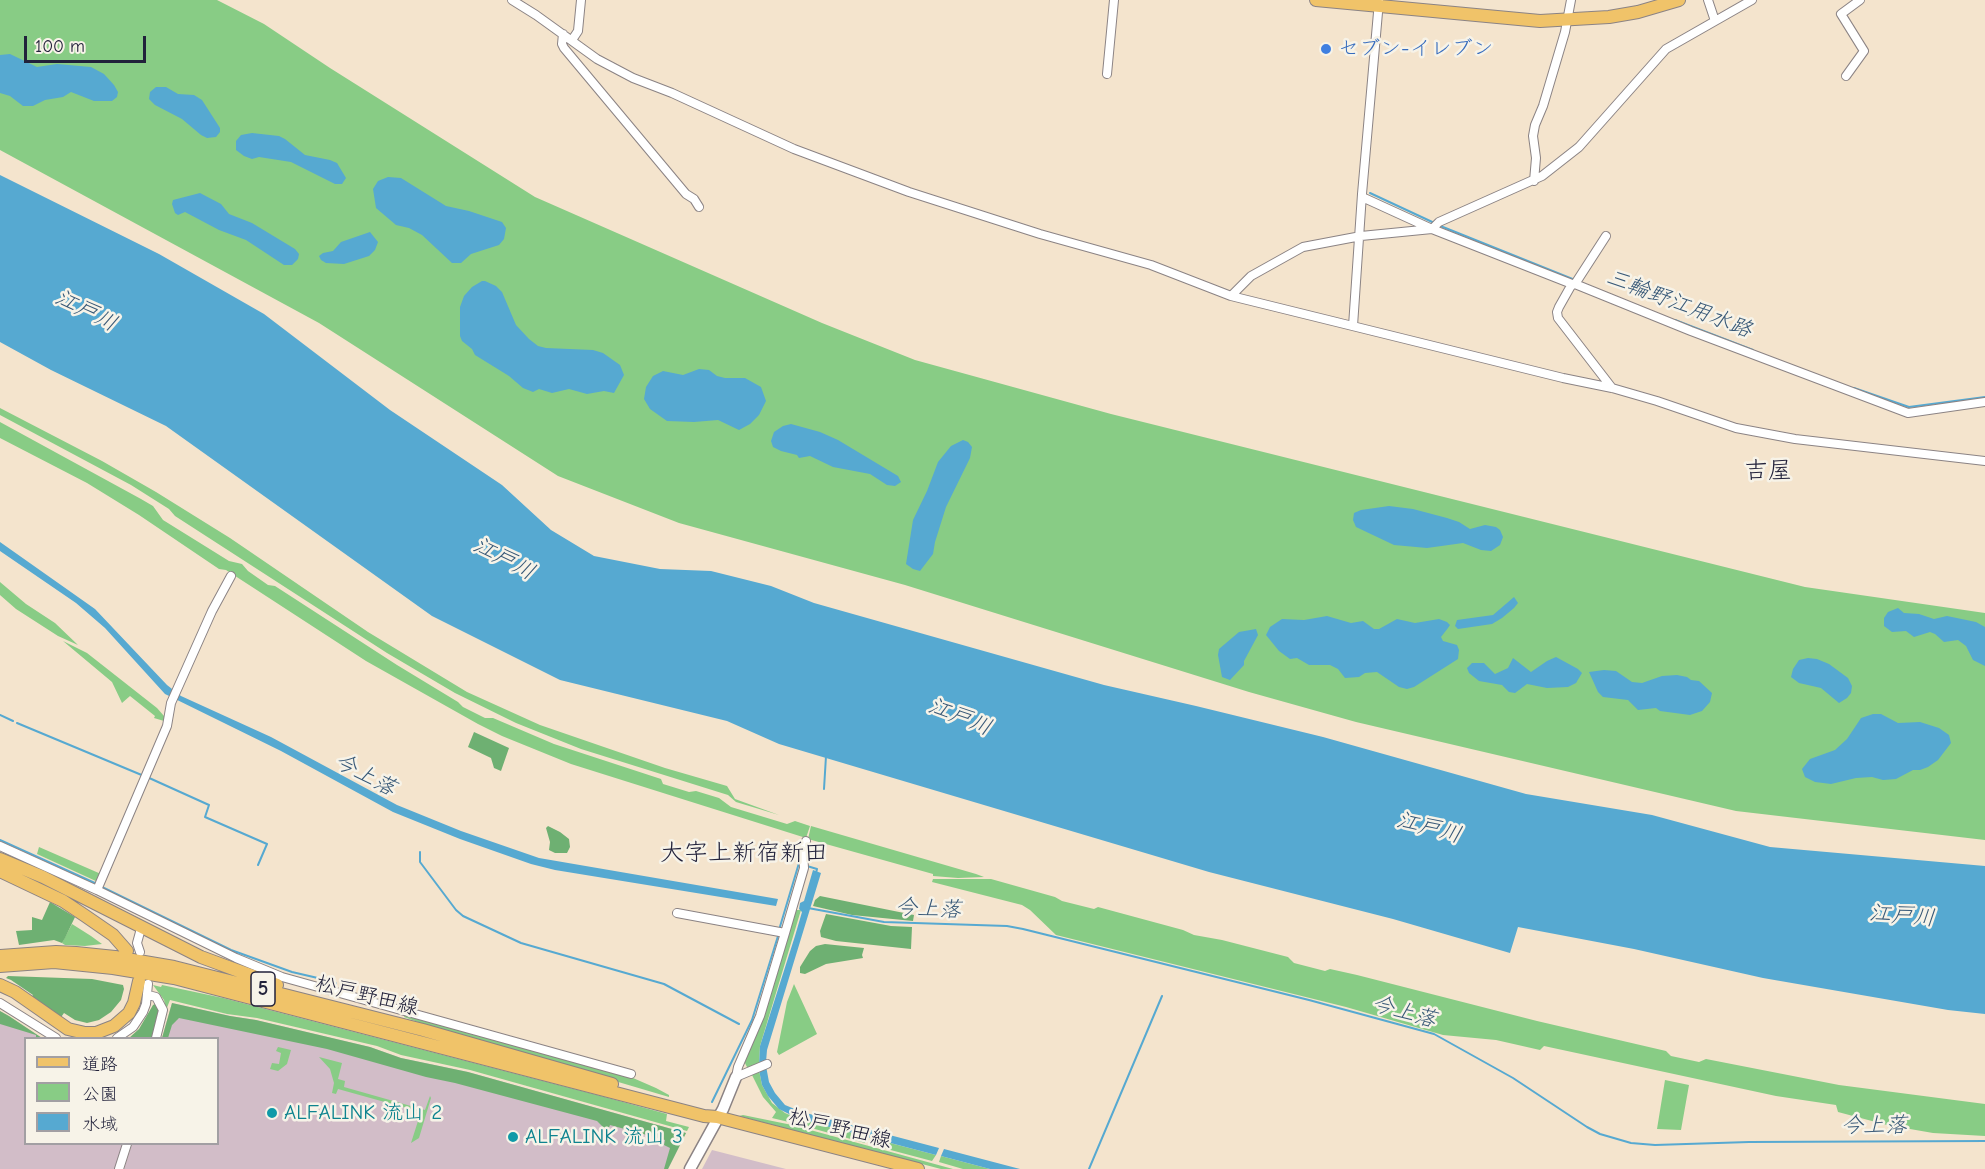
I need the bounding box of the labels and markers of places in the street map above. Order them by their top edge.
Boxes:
place label: セブン-イレブン [1338,36,1493,62]
marker: セブン-イレブン [1319,42,1333,56]
place label: ALFALINK 流山 2 [284,1100,442,1126]
marker: ALFALINK 流山 2 [265,1106,279,1120]
place label: ALFALINK 流山 3 [525,1124,683,1150]
marker: ALFALINK 流山 3 [506,1130,520,1144]

